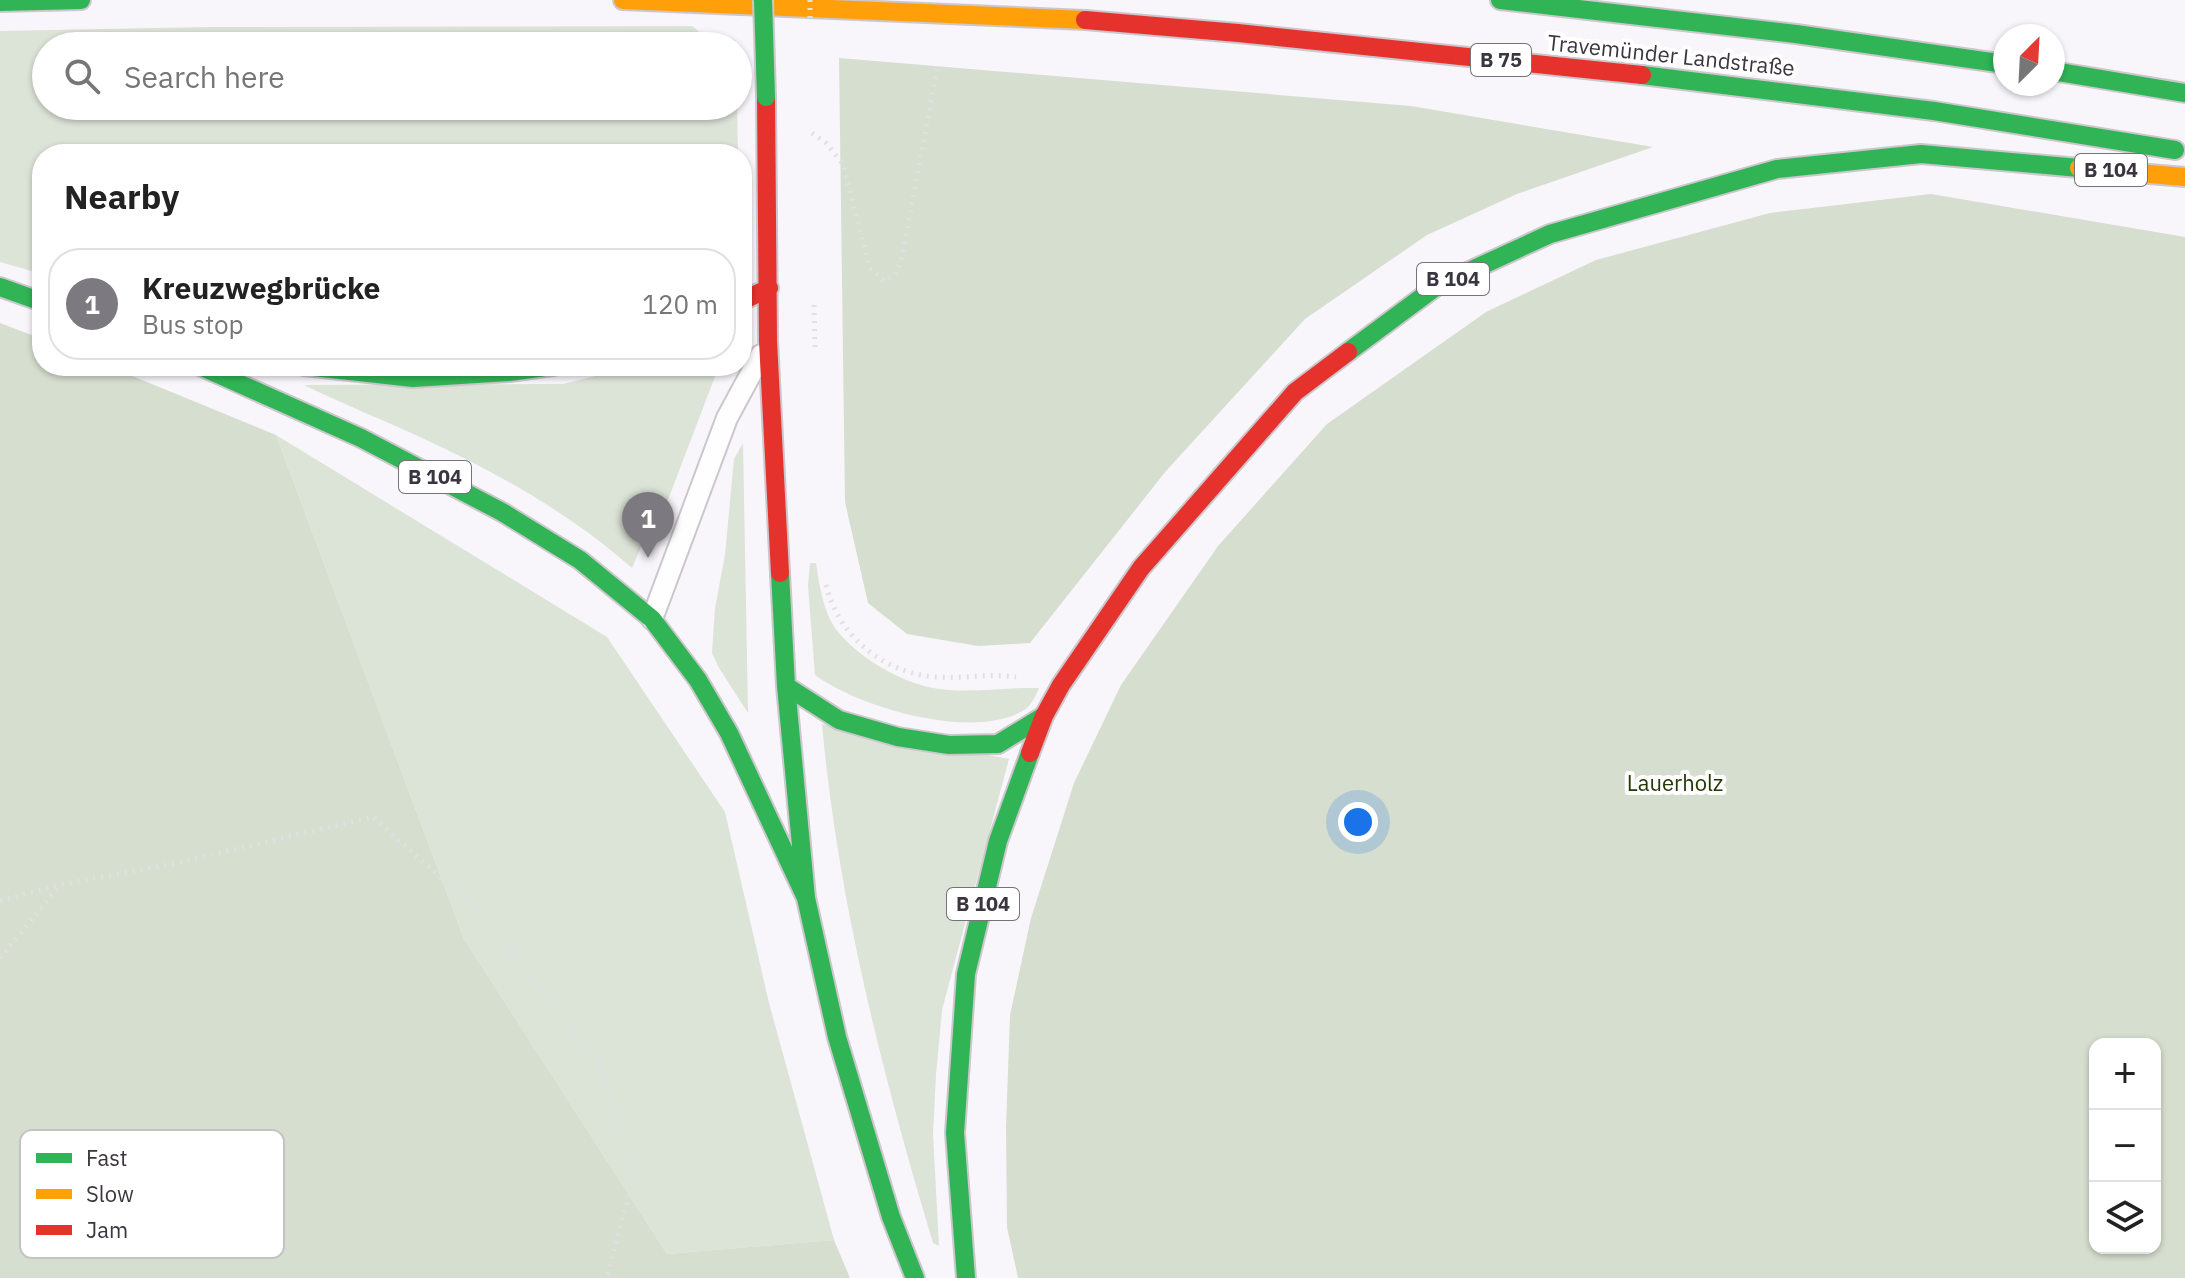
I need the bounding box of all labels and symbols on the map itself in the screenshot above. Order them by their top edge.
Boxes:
north arrow [1993,24,2065,96]
street label: Travemünder Landstraße [1546,27,1796,82]
road number: B 75 [1471,44,1531,76]
road number: B 104 [2075,154,2147,186]
road number: B 104 [1417,263,1489,295]
road number: B 104 [399,461,471,493]
pin: 1 [622,492,674,558]
park label: Lauerholz [1627,768,1723,797]
your location [1338,802,1378,842]
road number: B 104 [947,888,1019,920]
legend [20,1130,284,1258]
text: Fast [86,1143,127,1172]
text: Slow [86,1179,134,1208]
text: Jam [86,1215,128,1244]

